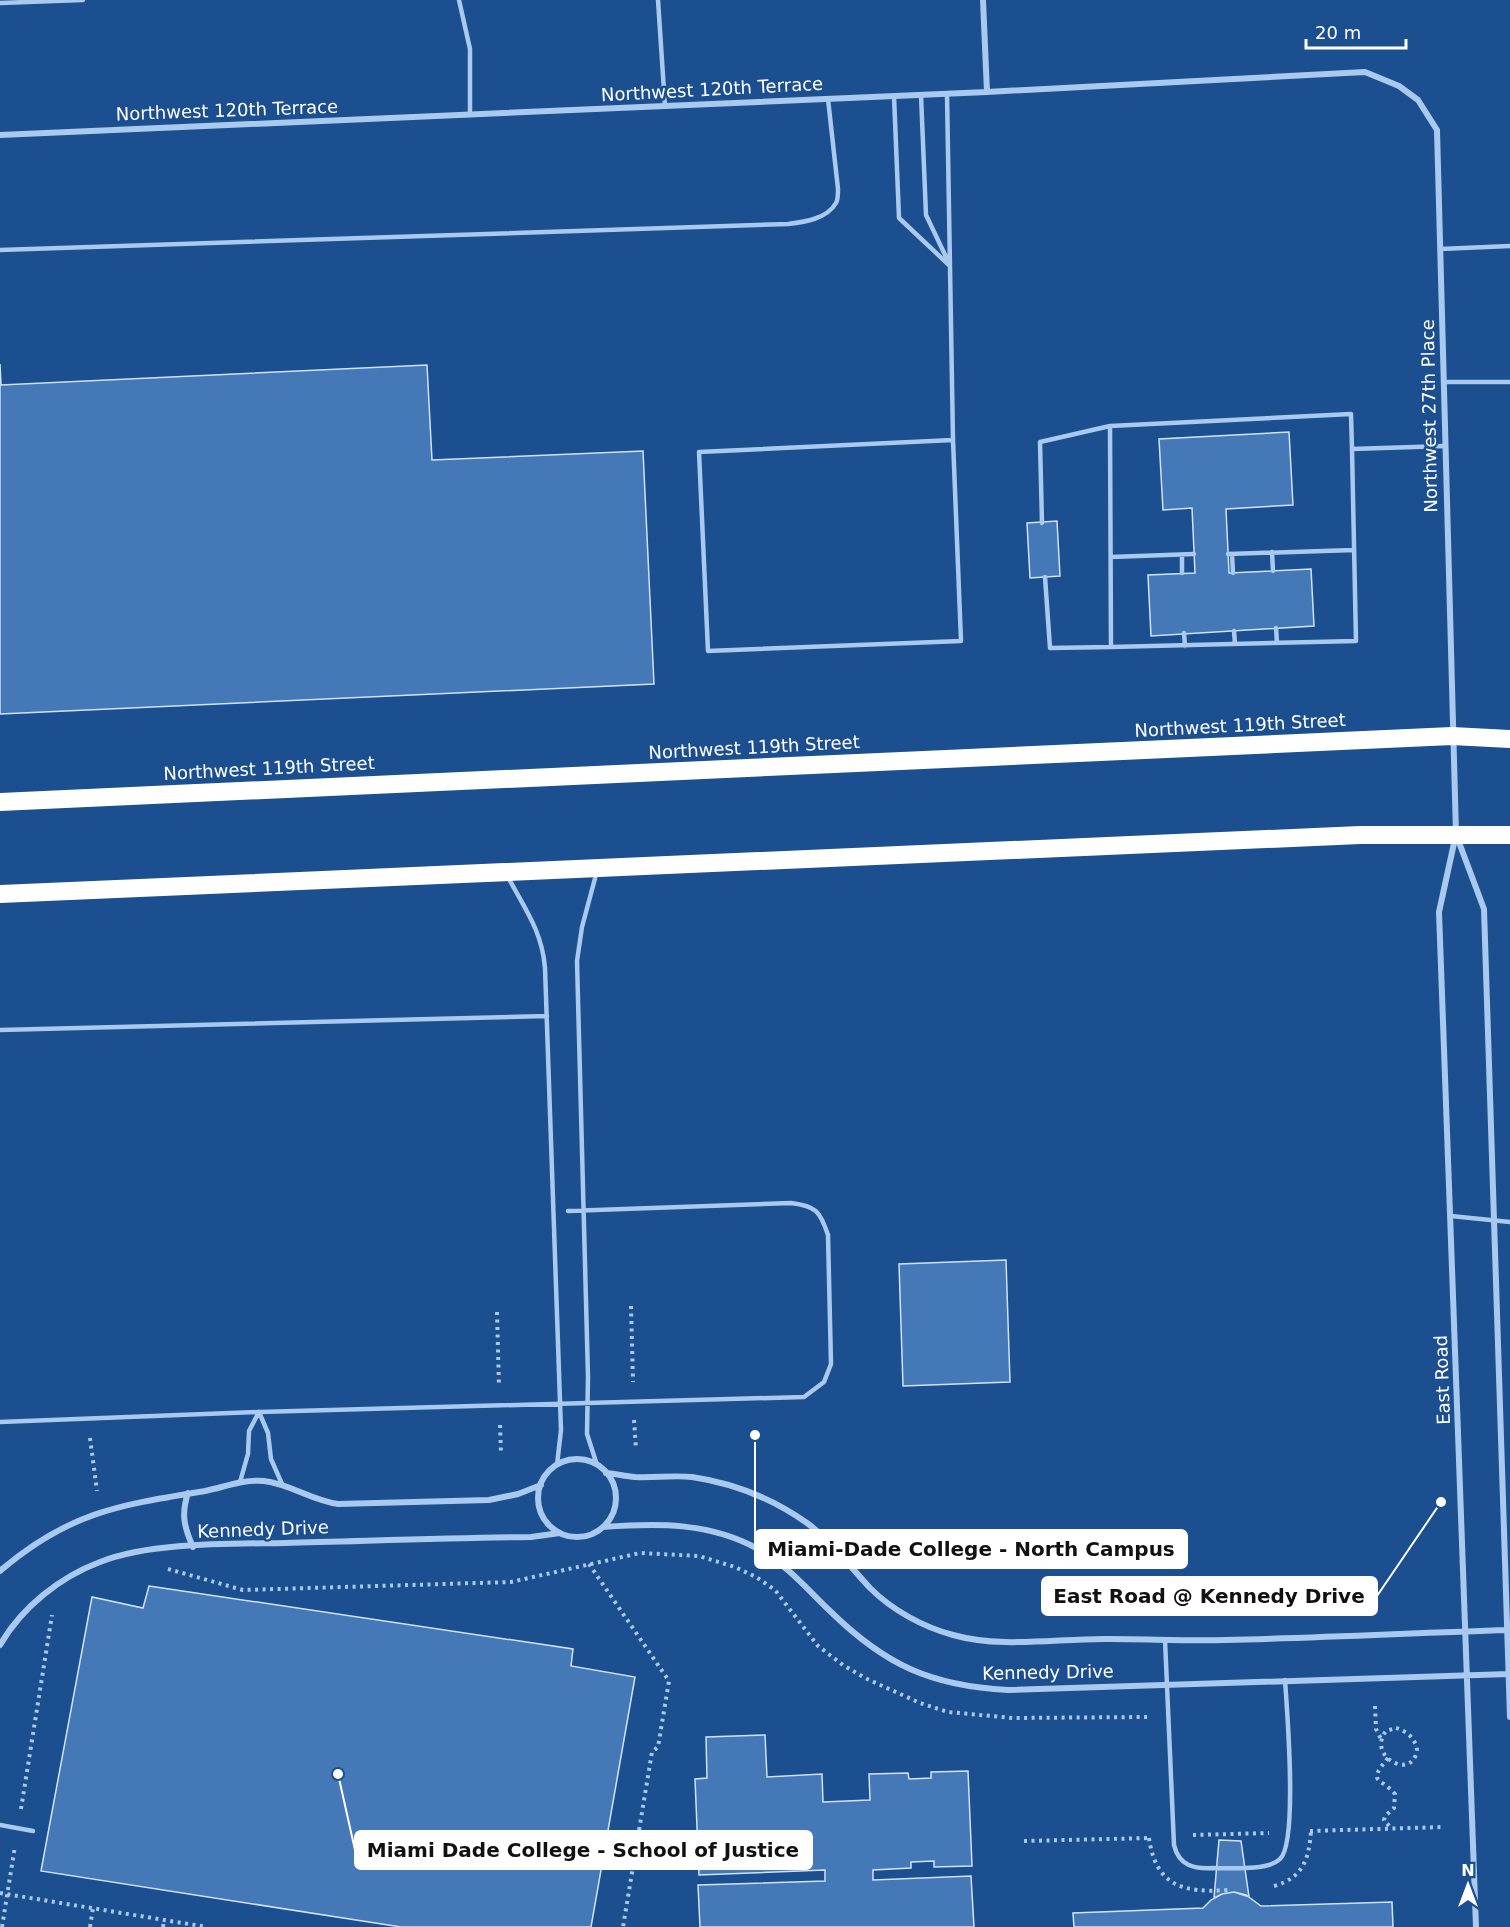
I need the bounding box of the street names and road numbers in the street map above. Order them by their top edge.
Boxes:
street label: Northwest 120th Terrace [600,73,824,105]
street label: Northwest 120th Terrace [116,96,338,124]
street label: Northwest 27th Place [1417,319,1441,513]
street label: Northwest 119th Street [1134,709,1346,741]
street label: Northwest 119th Street [648,731,860,763]
street label: Northwest 119th Street [163,752,375,784]
street label: East Road [1430,1335,1454,1425]
street label: Kennedy Drive [197,1516,329,1542]
street label: Kennedy Drive [982,1660,1114,1684]

